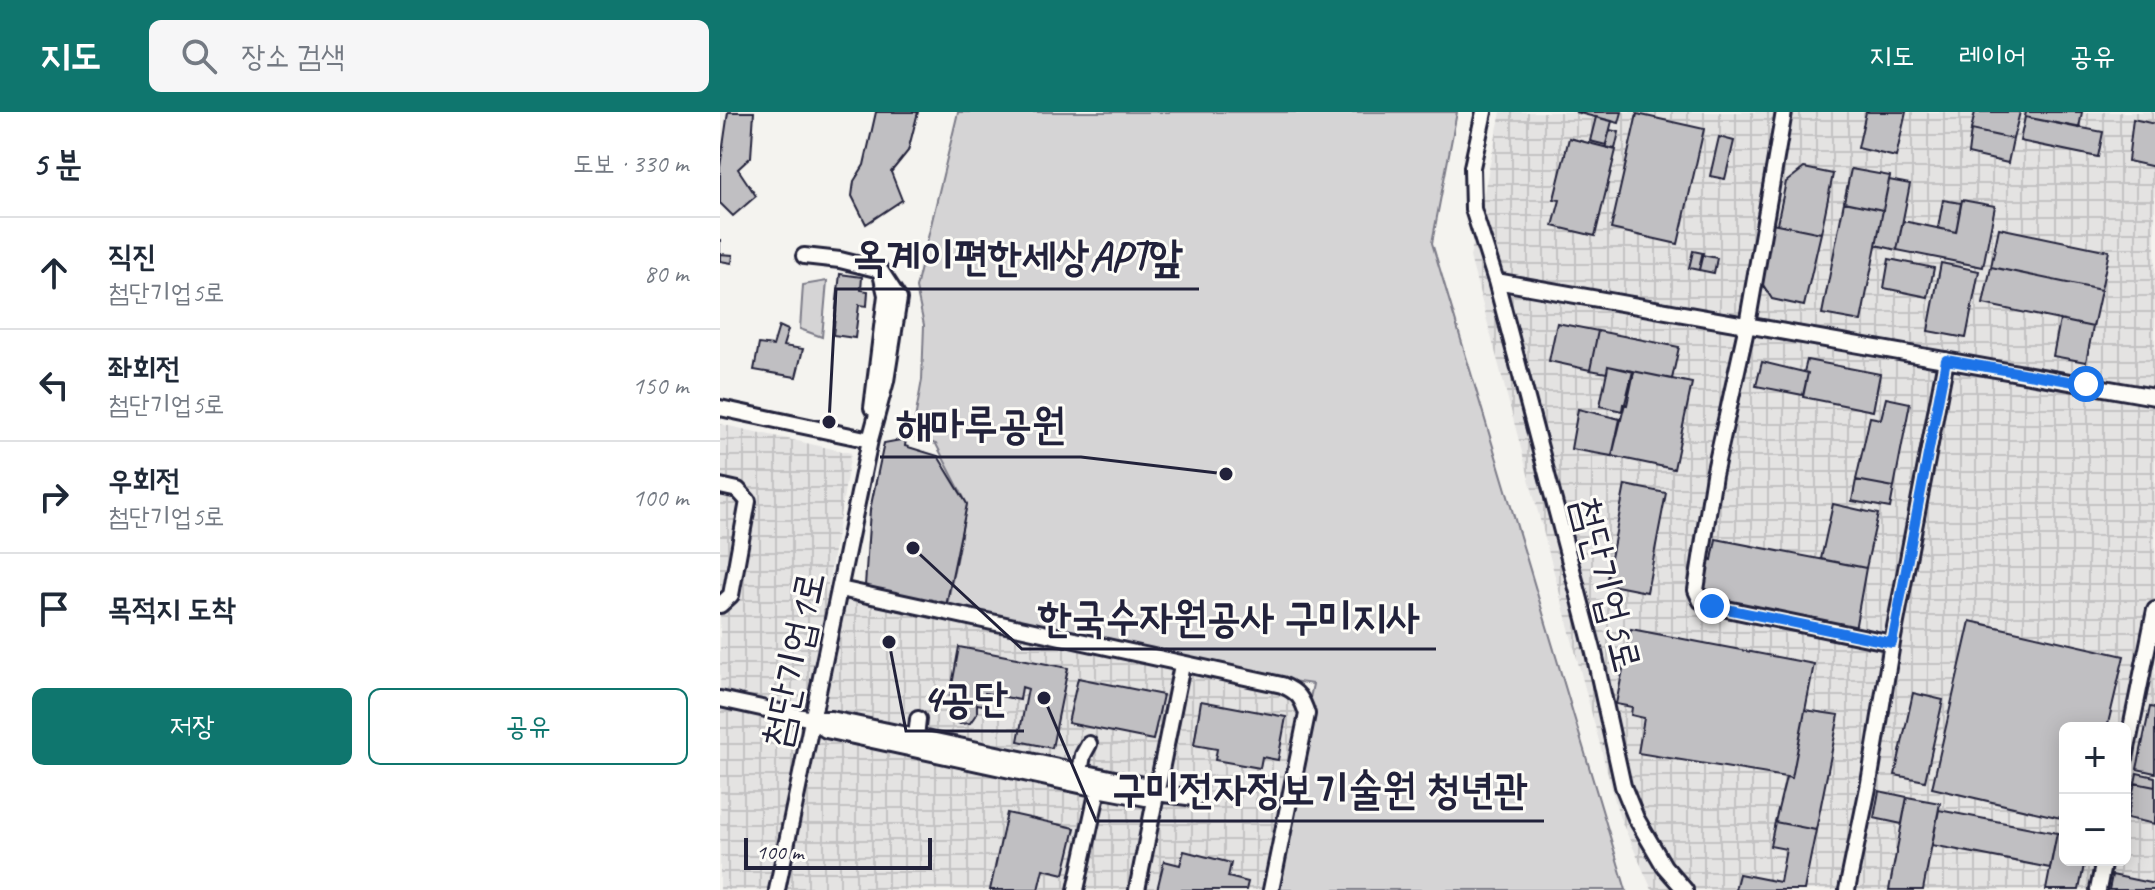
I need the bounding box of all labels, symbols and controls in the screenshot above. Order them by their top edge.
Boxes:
search box [149,20,709,92]
text: 지도 [40,32,101,79]
icon: search [177,34,221,78]
text: 장소 검색 [241,37,345,75]
text: 지도 [1869,38,1914,73]
text: 레이어 [1958,38,2026,73]
text: 공유 [2070,38,2115,73]
text: 5 분 [32,142,82,185]
text: 도보 · 330 m [573,147,688,180]
callout: 옥계이편한세상APT앞 [836,223,1199,289]
text: 옥계이편한세상APT앞 [853,230,1183,283]
text: 직진 [108,237,156,275]
icon: ahead [32,251,76,295]
text: 80 m [644,257,688,290]
text: 첨단기업5로 [108,276,224,309]
text: 좌회전 [108,349,180,387]
icon: left [32,363,76,407]
route start [2068,366,2104,402]
text: 150 m [632,369,688,402]
text: 첨단기업5로 [108,388,224,421]
callout: 해마루공원 [880,391,1081,457]
text: 해마루공원 [897,398,1065,451]
text: 우회전 [108,461,180,499]
icon: right [32,475,76,519]
text: 100 m [632,481,688,514]
street label: 첨단기업5로 [1561,491,1653,677]
text: 첨단기업5로 [108,500,224,533]
street label: 첨단기업1로 [750,566,836,752]
callout: 한국수자원공사 구미지사 [1022,583,1436,649]
icon: arrive [32,587,76,631]
route end [1694,588,1730,624]
text: 목적지 도착 [108,590,236,628]
text: 한국수자원공사 구미지사 [1037,591,1420,644]
callout: 4공단 [906,665,1024,731]
text: 4공단 [922,672,1008,725]
button: 저장 [32,688,352,765]
button: 공유 [368,688,688,765]
map controls [2059,722,2131,866]
button: + [2059,722,2131,794]
callout: 구미전자정보기술원 청년관 [1096,755,1544,821]
text: 구미전자정보기술원 청년관 [1112,763,1528,816]
button: − [2059,794,2131,866]
scale bar [744,834,932,870]
text: 100 m [756,838,803,866]

